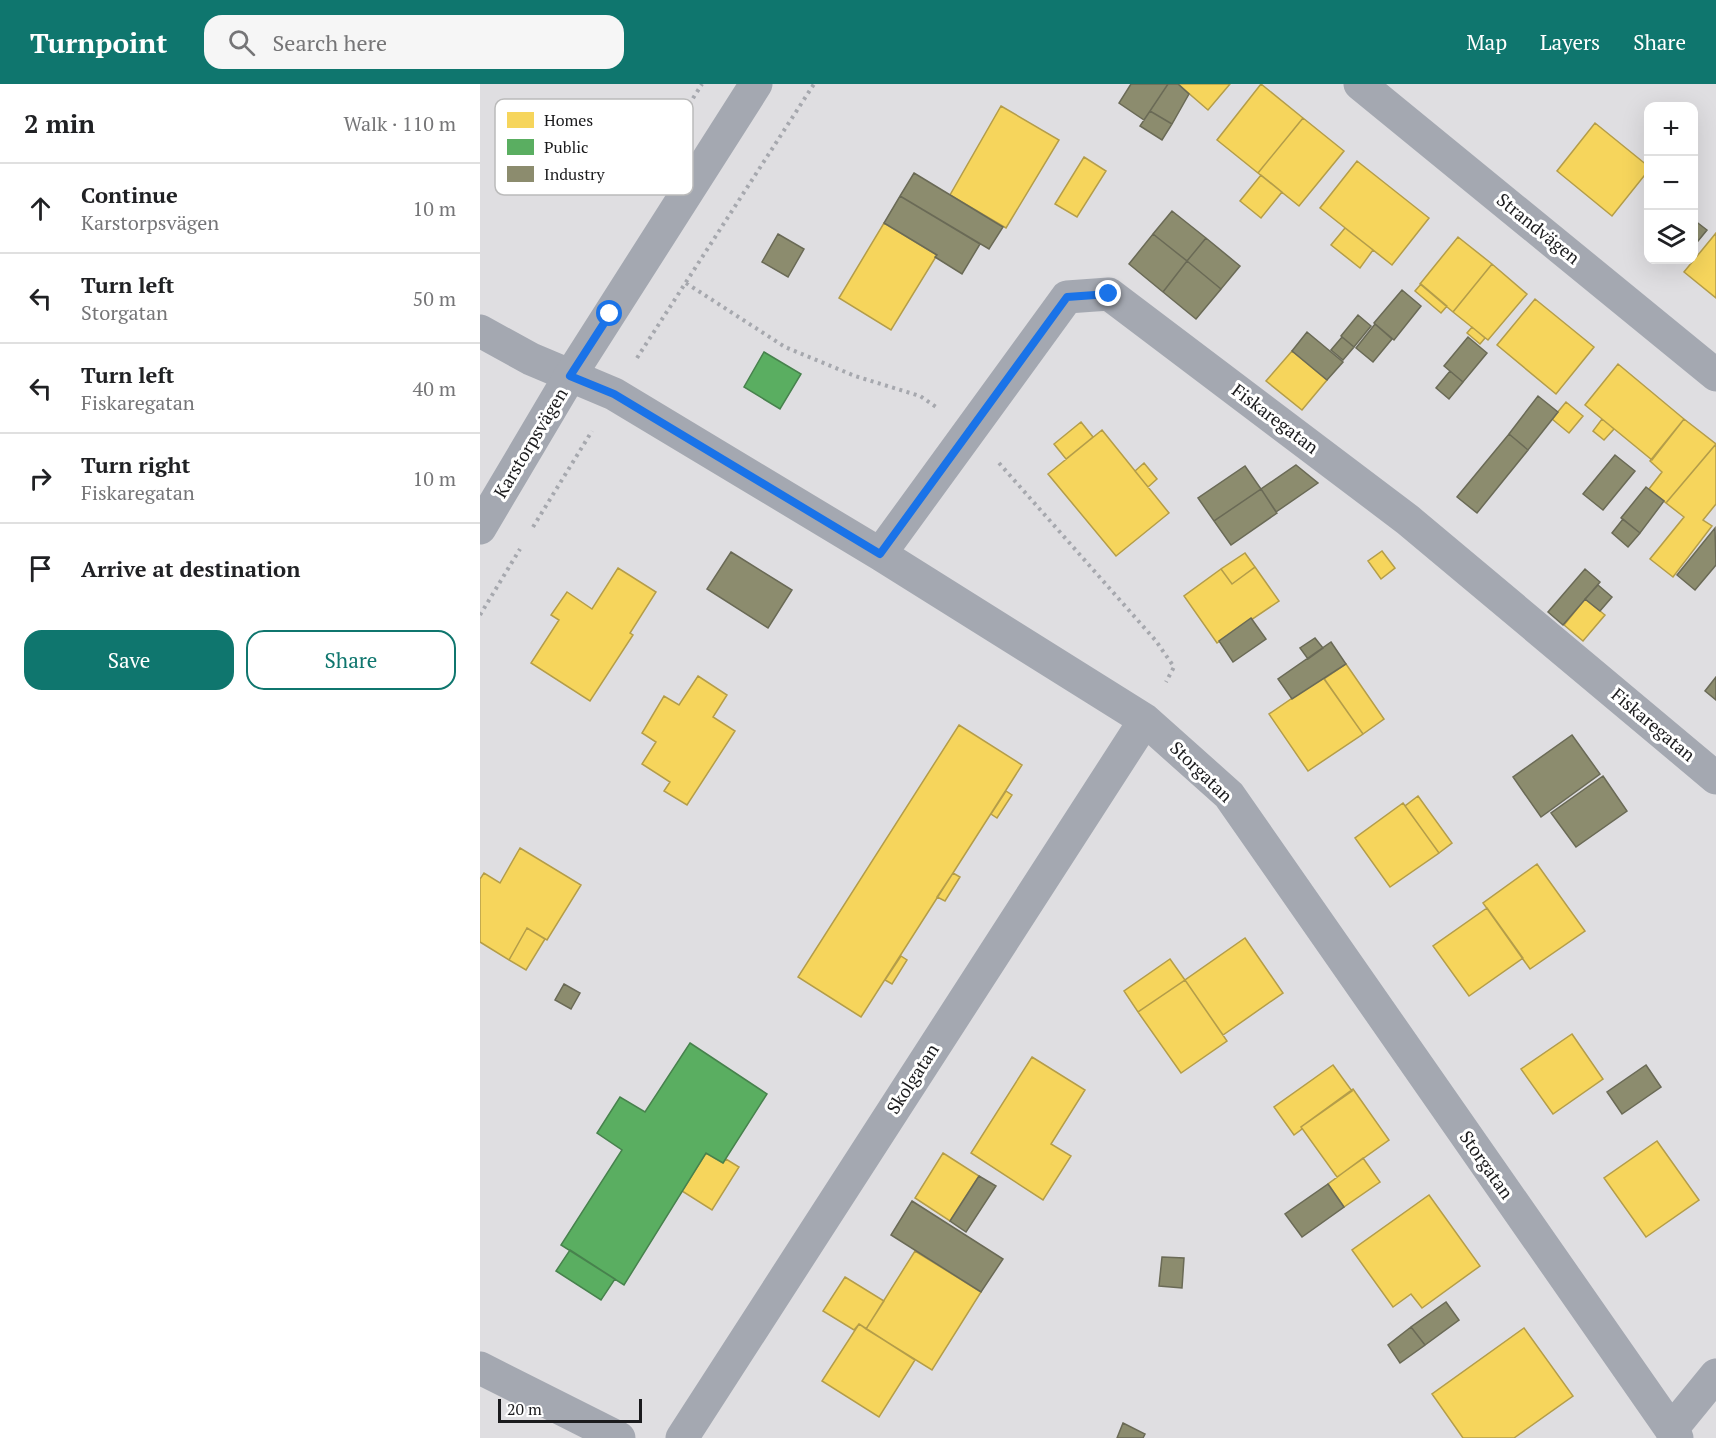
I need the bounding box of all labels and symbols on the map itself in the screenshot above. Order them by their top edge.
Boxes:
legend [495,99,693,195]
text: Homes [544,109,593,131]
text: Public [544,136,589,158]
text: Industry [544,163,605,185]
street label: Strandvägen [1492,187,1585,269]
route end [1095,280,1121,306]
route start [596,300,622,326]
street label: Fiskaregatan [1227,378,1324,459]
street label: Karstorpsvägen [488,383,573,502]
street label: Fiskaregatan [1607,682,1701,767]
street label: Storgatan [1165,735,1238,807]
street label: Skolgatan [881,1038,944,1118]
street label: Storgatan [1455,1126,1519,1204]
scale bar [498,1396,642,1424]

